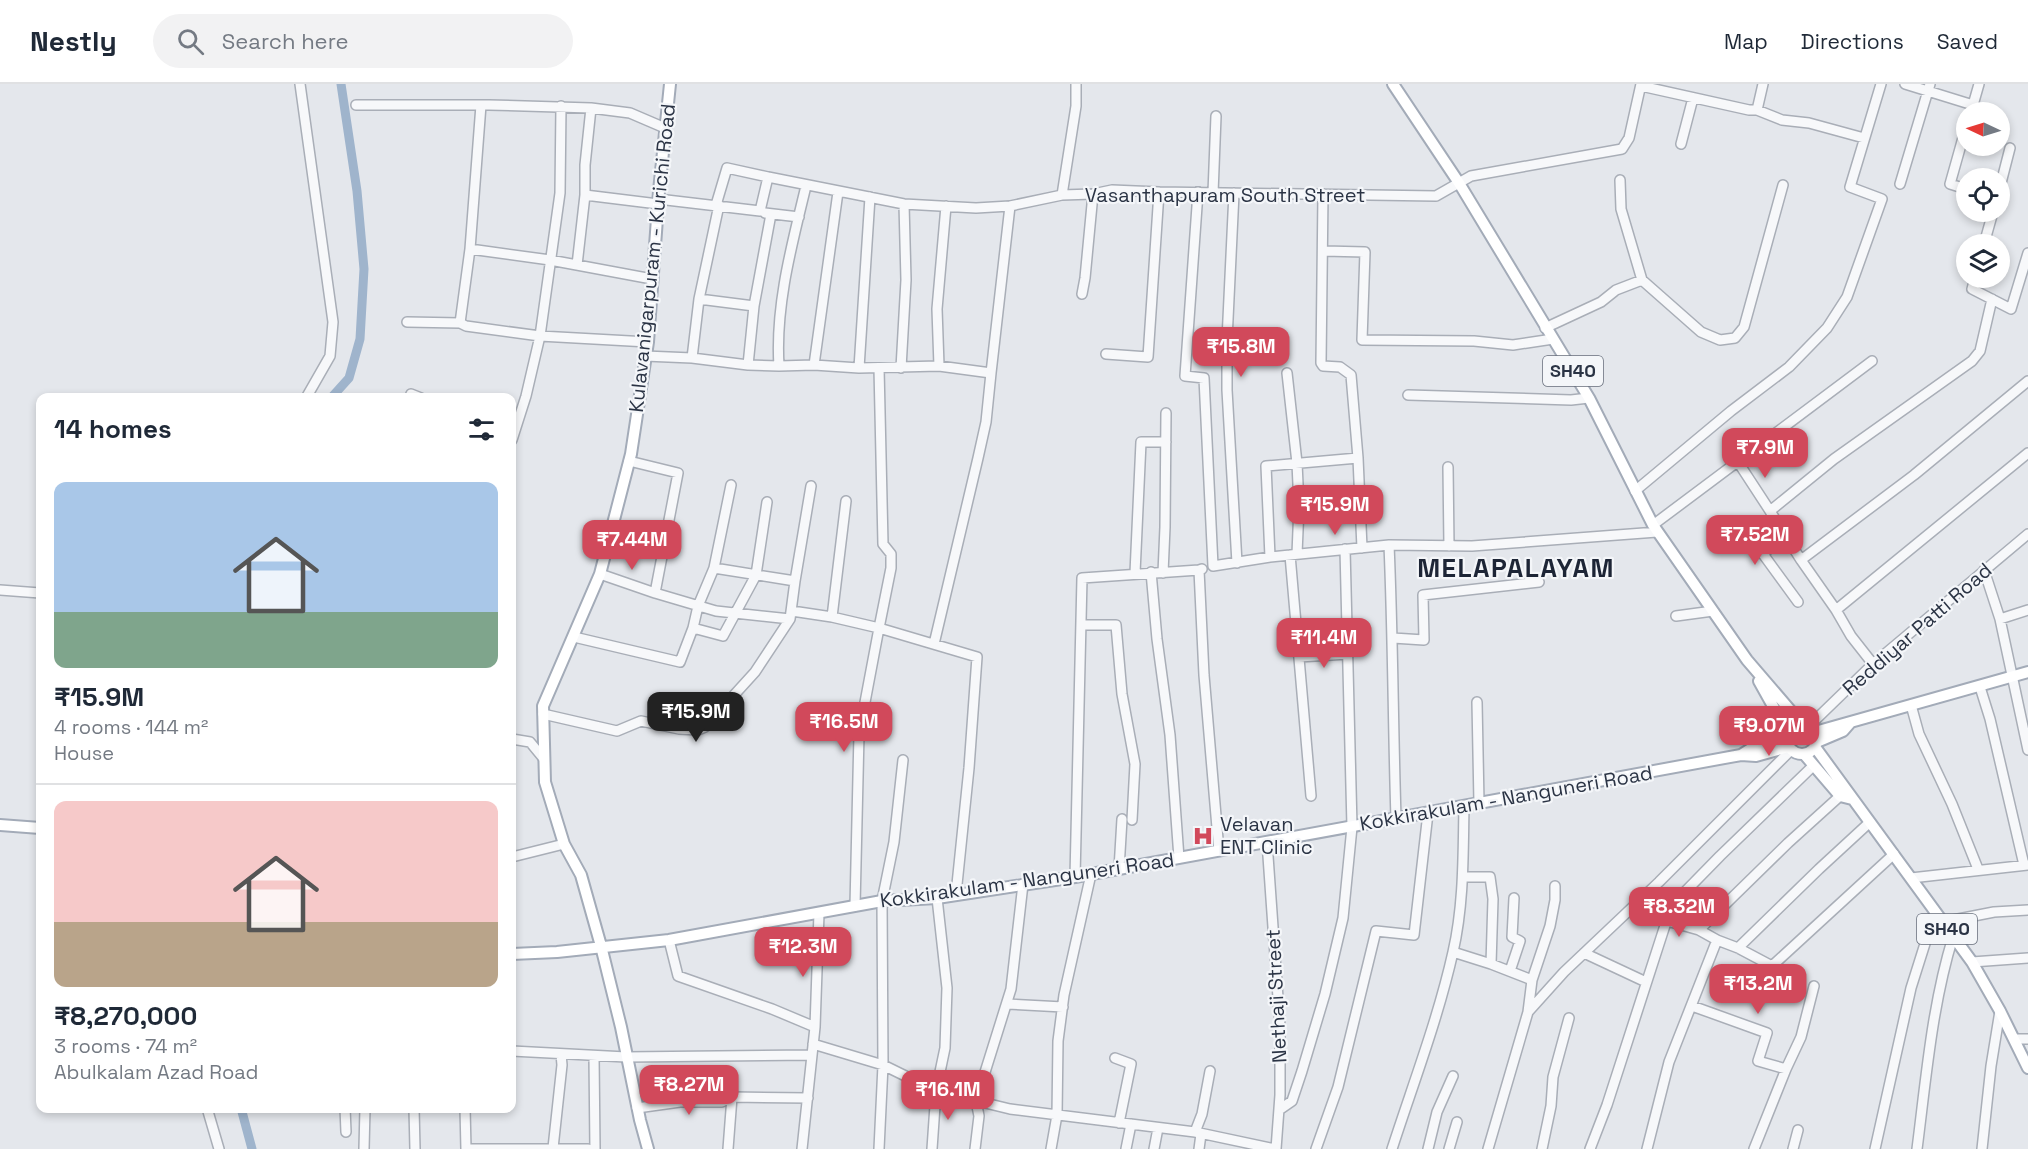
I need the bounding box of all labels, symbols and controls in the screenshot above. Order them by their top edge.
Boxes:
search box [153,14,573,68]
text: Nestly [30,23,117,59]
icon: search [174,25,207,58]
text: Search here [222,27,349,55]
text: Map [1724,28,1768,55]
text: Directions [1801,28,1904,55]
text: Saved [1937,28,1998,55]
street label: Kulavanigarpuram - Kurichi Road [623,102,681,414]
north arrow [1956,102,2010,156]
map controls [1956,102,2010,288]
button: locate [1956,168,2010,222]
street label: Vasanthapuram South Street [1085,182,1365,208]
button: layers [1956,234,2010,288]
pin: ₹15.8M [1192,327,1290,378]
text: ₹15.8M [1206,333,1276,359]
road number: SH40 [1543,356,1603,386]
text: 14 homes [54,412,172,446]
icon: filters [465,413,498,446]
pin: ₹7.9M [1723,428,1807,479]
text: ₹7.9M [1736,434,1794,460]
pin: ₹15.9M [1286,485,1384,536]
text: ₹15.9M [1300,491,1370,517]
pin: ₹7.52M [1706,515,1804,566]
pin: ₹7.44M [583,520,681,571]
icon: home [222,521,330,629]
text: ₹7.52M [1720,521,1790,547]
text: ₹7.44M [596,526,668,552]
district label: MELAPALAYAM [1417,551,1615,585]
street label: Reddiyar Patti Road [1837,557,1997,701]
pin: ₹11.4M [1275,618,1373,669]
text: ₹11.4M [1291,624,1357,650]
text: ₹15.9M [54,680,144,714]
pin: ₹15.9M [647,692,745,743]
text: ₹15.9M [661,698,731,724]
pin: ₹16.5M [795,702,893,753]
pin: ₹9.07M [1720,706,1818,757]
text: ₹16.5M [809,708,879,734]
text: ₹9.07M [1733,712,1805,738]
text: 4 rooms · 144 m² [54,714,208,740]
text: House [54,740,114,766]
street label: Kokkirakulam - Nanguneri Road [1357,759,1655,837]
place label: Velavan ENT Clinic [1220,811,1313,860]
hospital icon: Velavan ENT Clinic [1191,824,1215,848]
icon: home [222,840,330,948]
street label: Kokkirakulam - Nanguneri Road [878,846,1176,914]
pin: ₹8.32M [1630,887,1728,938]
text: ₹8.32M [1643,893,1715,919]
road number: SH40 [1917,914,1977,944]
pin: ₹12.3M [754,927,852,978]
street label: Nethaji Street [1260,929,1292,1063]
text: ₹12.3M [768,933,838,959]
pin: ₹13.2M [1709,964,1807,1015]
text: ₹13.2M [1723,970,1793,996]
text: ₹8,270,000 [54,999,197,1033]
text: 3 rooms · 74 m² [54,1033,197,1059]
text: Abulkalam Azad Road [54,1059,258,1085]
pin: ₹8.27M [640,1065,738,1116]
pin: ₹16.1M [899,1070,997,1121]
text: ₹8.27M [654,1071,724,1097]
text: ₹16.1M [915,1076,981,1102]

